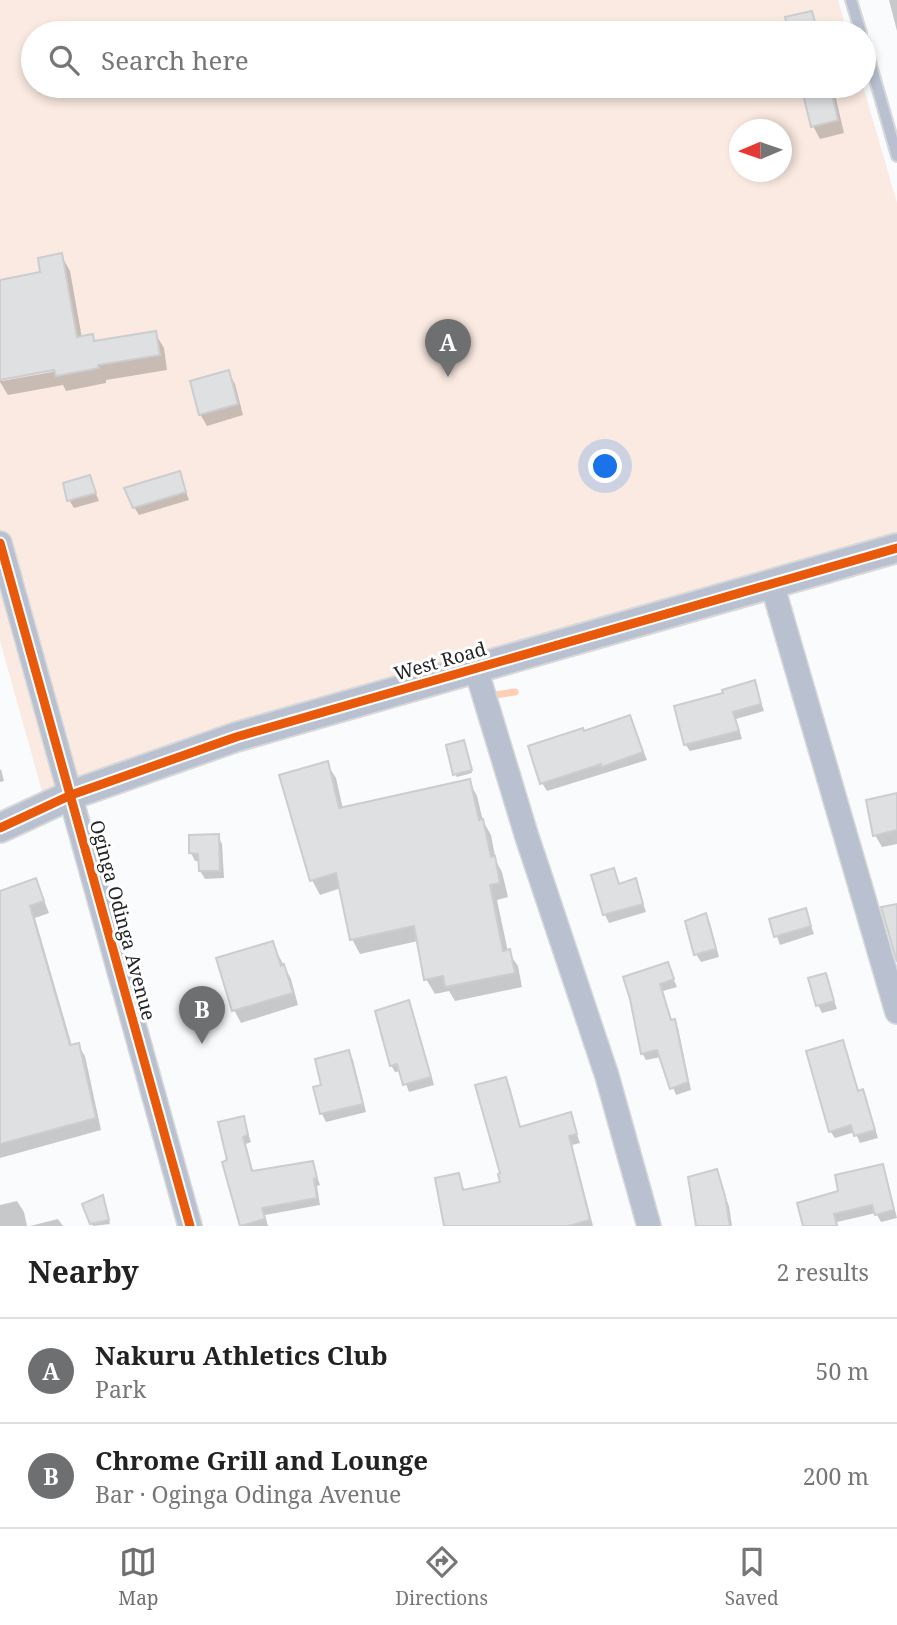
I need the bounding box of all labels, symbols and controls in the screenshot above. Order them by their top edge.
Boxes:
search box [21,21,876,98]
icon: search [45,41,83,79]
text: Search here [101,42,249,78]
north arrow [729,119,792,182]
pin: A [425,319,471,377]
your location [588,449,622,483]
street label: West Road [391,635,490,687]
street label: Oginga Odinga Avenue [84,817,162,1023]
pin: B [179,986,225,1044]
text: Nearby [28,1251,139,1292]
text: 2 results [776,1256,869,1288]
text: Nakuru Athletics Club [95,1337,388,1373]
text: A [42,1355,60,1387]
text: 50 m [816,1355,869,1387]
text: Park [95,1373,146,1405]
text: Chrome Grill and Lounge [95,1442,428,1478]
text: B [43,1460,59,1492]
text: 200 m [803,1460,869,1492]
text: Bar · Oginga Odinga Avenue [95,1478,401,1510]
tab: Map [118,1543,159,1611]
tab: Directions [395,1543,488,1611]
tab: Saved [725,1543,779,1611]

